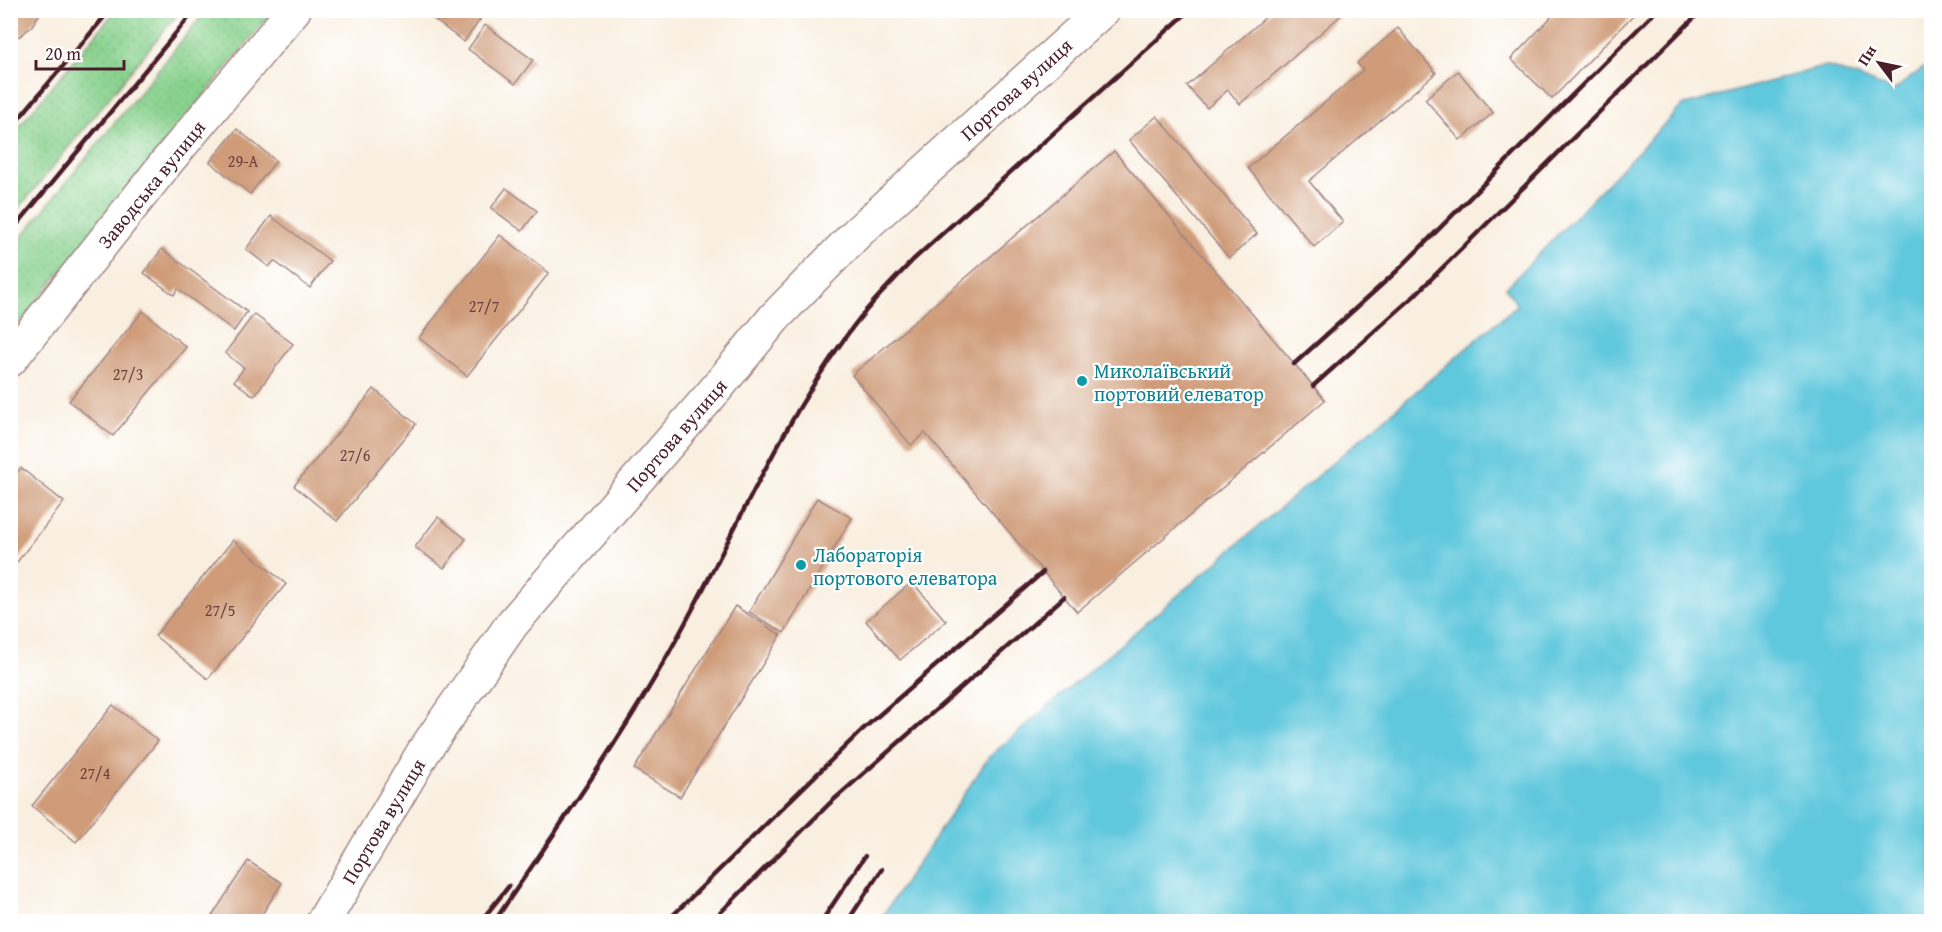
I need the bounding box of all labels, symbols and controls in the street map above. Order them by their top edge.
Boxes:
street label: Портова вулиця [954,31,1078,147]
scale bar [36,33,124,71]
north arrow [1849,33,1909,93]
text: 20 m [45,40,81,67]
text: Пн [1851,40,1882,70]
street label: Заводська вулиця [90,114,212,254]
house number: 29-А [228,149,259,173]
house number: 27/7 [469,294,500,318]
place label: Миколаївський портовий елеватор [1094,356,1264,408]
house number: 27/3 [113,362,143,386]
street label: Портова вулиця [619,372,733,498]
marker: Миколаївський портовий елеватор [1075,374,1089,388]
house number: 27/6 [340,443,371,467]
place label: Лабораторія портового елеватора [813,540,998,592]
marker: Лабораторія портового елеватора [794,558,808,572]
house number: 27/5 [205,598,235,622]
street label: Портова вулиця [334,753,432,889]
house number: 27/4 [80,761,111,785]

